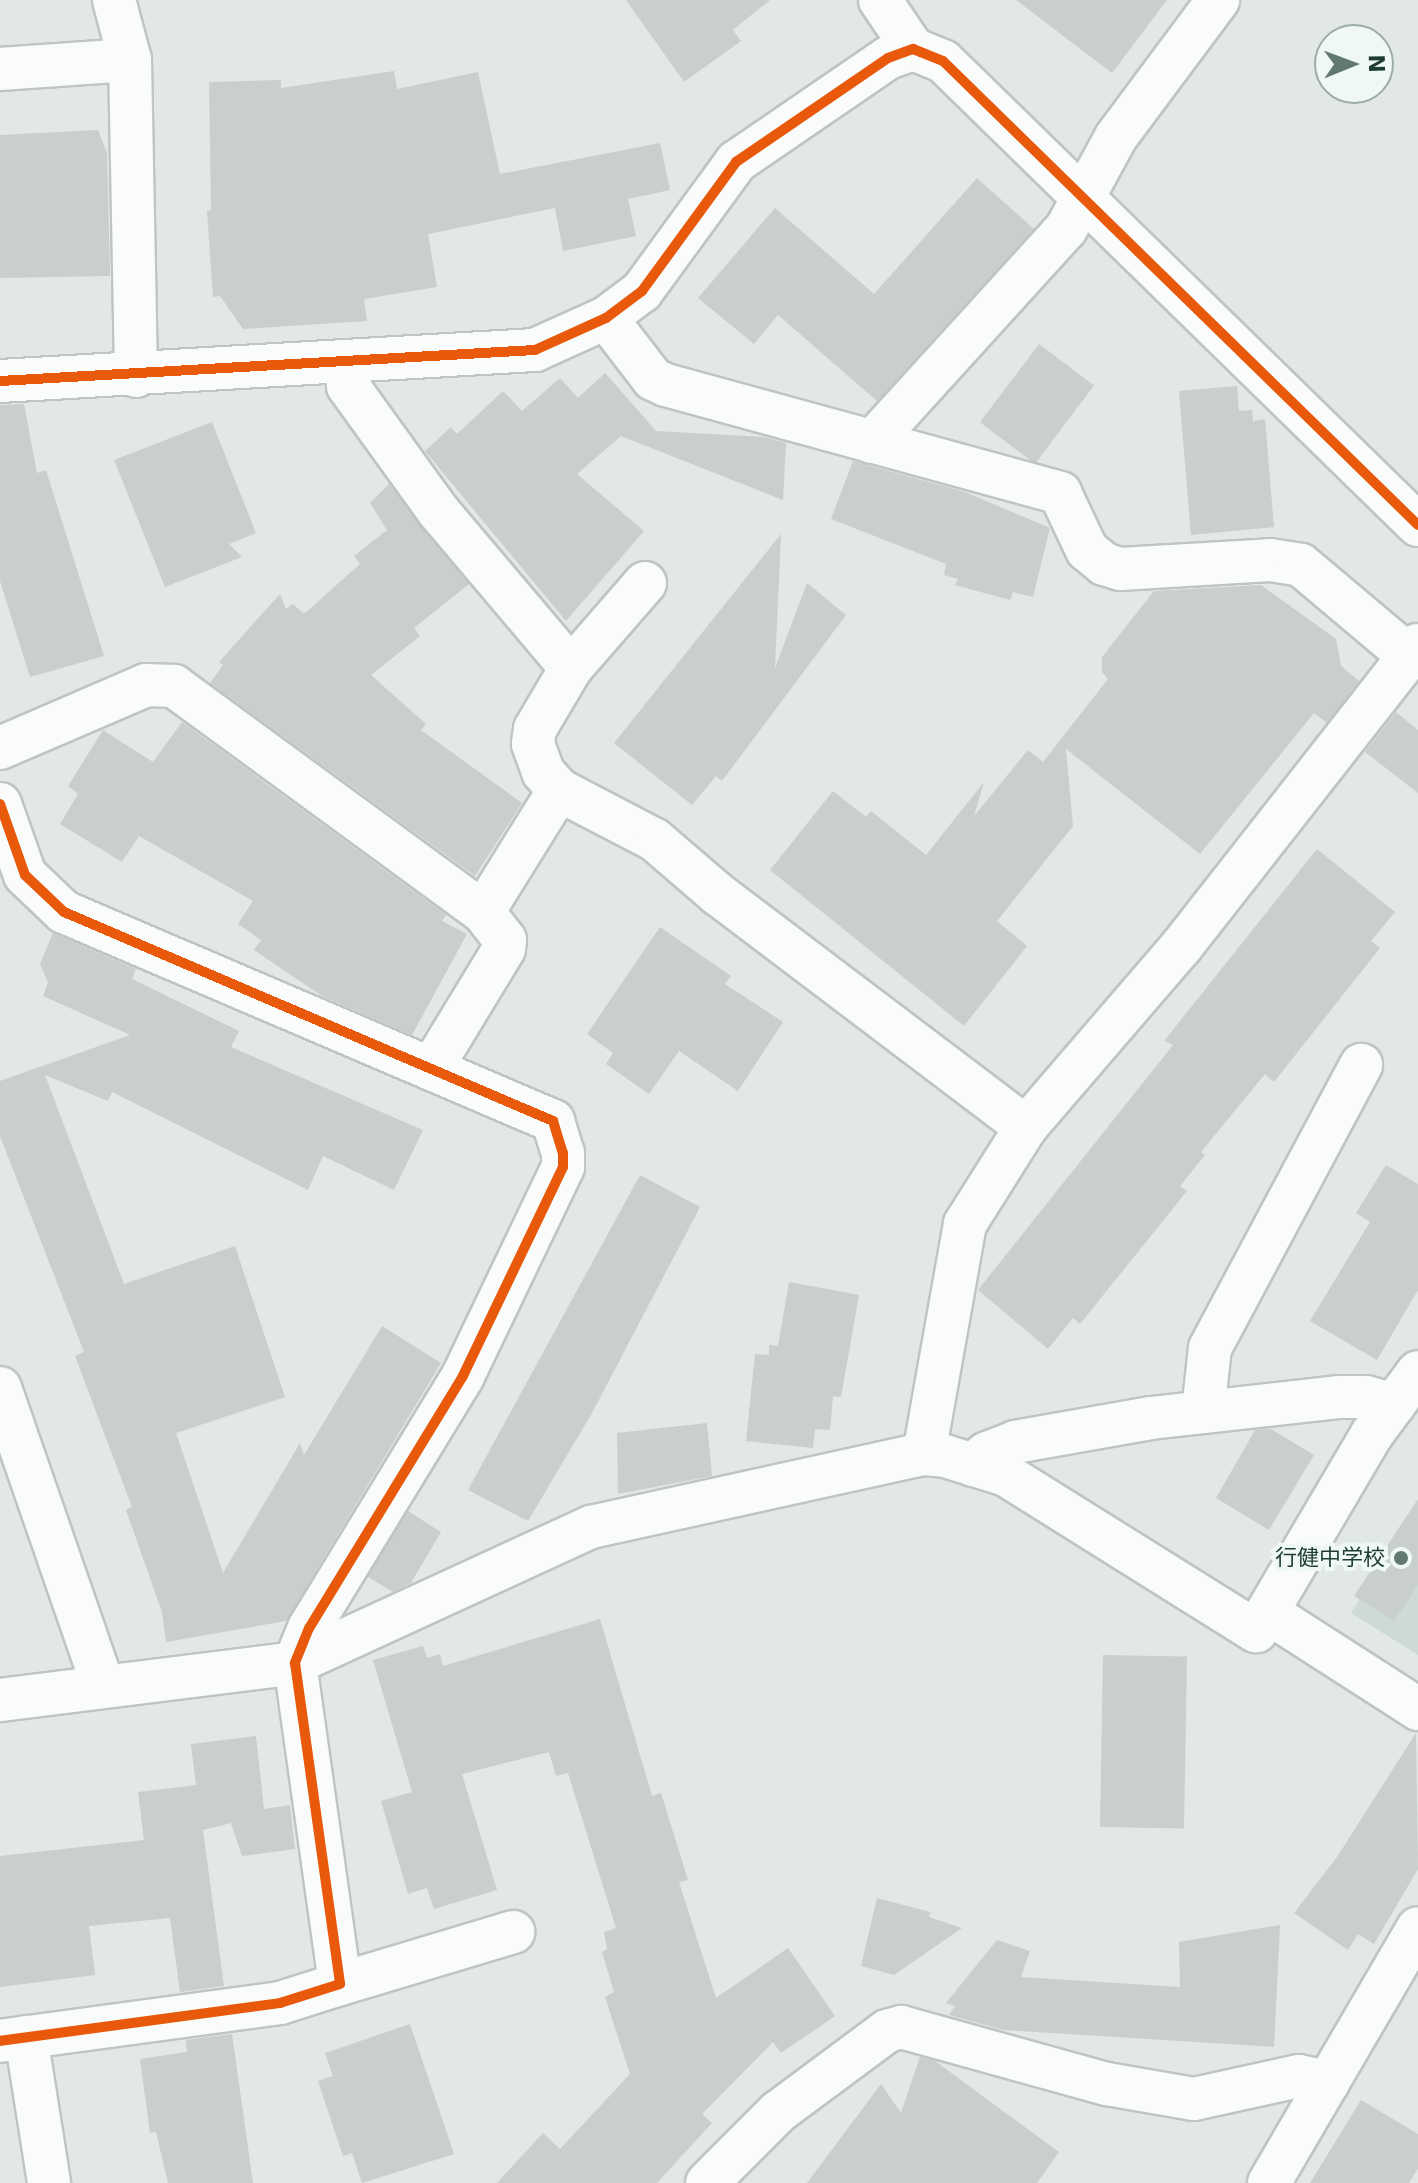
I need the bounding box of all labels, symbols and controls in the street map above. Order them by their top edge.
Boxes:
north arrow [1314,24,1394,104]
text: N [1364,54,1389,73]
place label: 行健中学校 [1275,1545,1385,1571]
marker: 行健中学校 [1392,1549,1410,1567]

